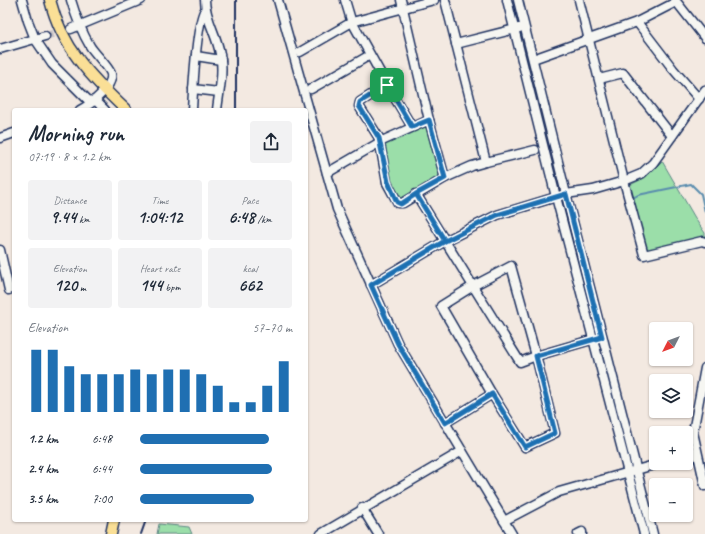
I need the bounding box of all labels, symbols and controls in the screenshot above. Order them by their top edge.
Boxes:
pin [370,68,404,102]
icon: arrive [376,74,398,96]
text: Morning run [28,120,124,148]
button: share [250,121,292,163]
text: 07:19 · 8 × 1.2 km [28,149,111,165]
text: Distance [54,193,86,207]
text: Time [152,193,168,207]
text: Pace [242,193,258,207]
text: 9.44 [50,207,76,228]
text: 1:04:12 [138,207,182,228]
text: 6:48 [228,207,255,228]
text: km [76,212,90,226]
text: /km [255,212,272,226]
text: Elevation [53,261,87,275]
text: Heart rate [140,261,180,275]
text: kcal [243,261,257,275]
text: 120 [54,275,77,296]
text: 144 [140,275,163,296]
text: 662 [238,275,262,296]
text: m [77,280,86,294]
text: bpm [163,280,180,294]
text: Elevation [28,320,68,336]
text: 57–70 m [252,320,292,336]
north arrow [649,322,693,366]
map controls [649,322,693,522]
button: layers [649,374,693,418]
button: + [649,426,693,470]
text: 1.2 km [28,431,58,447]
text: 6:48 [92,431,112,447]
text: 2.4 km [28,461,58,477]
text: 6:44 [92,461,112,477]
button: − [649,478,693,522]
text: 3.5 km [28,491,58,507]
text: 7:00 [92,491,112,507]

